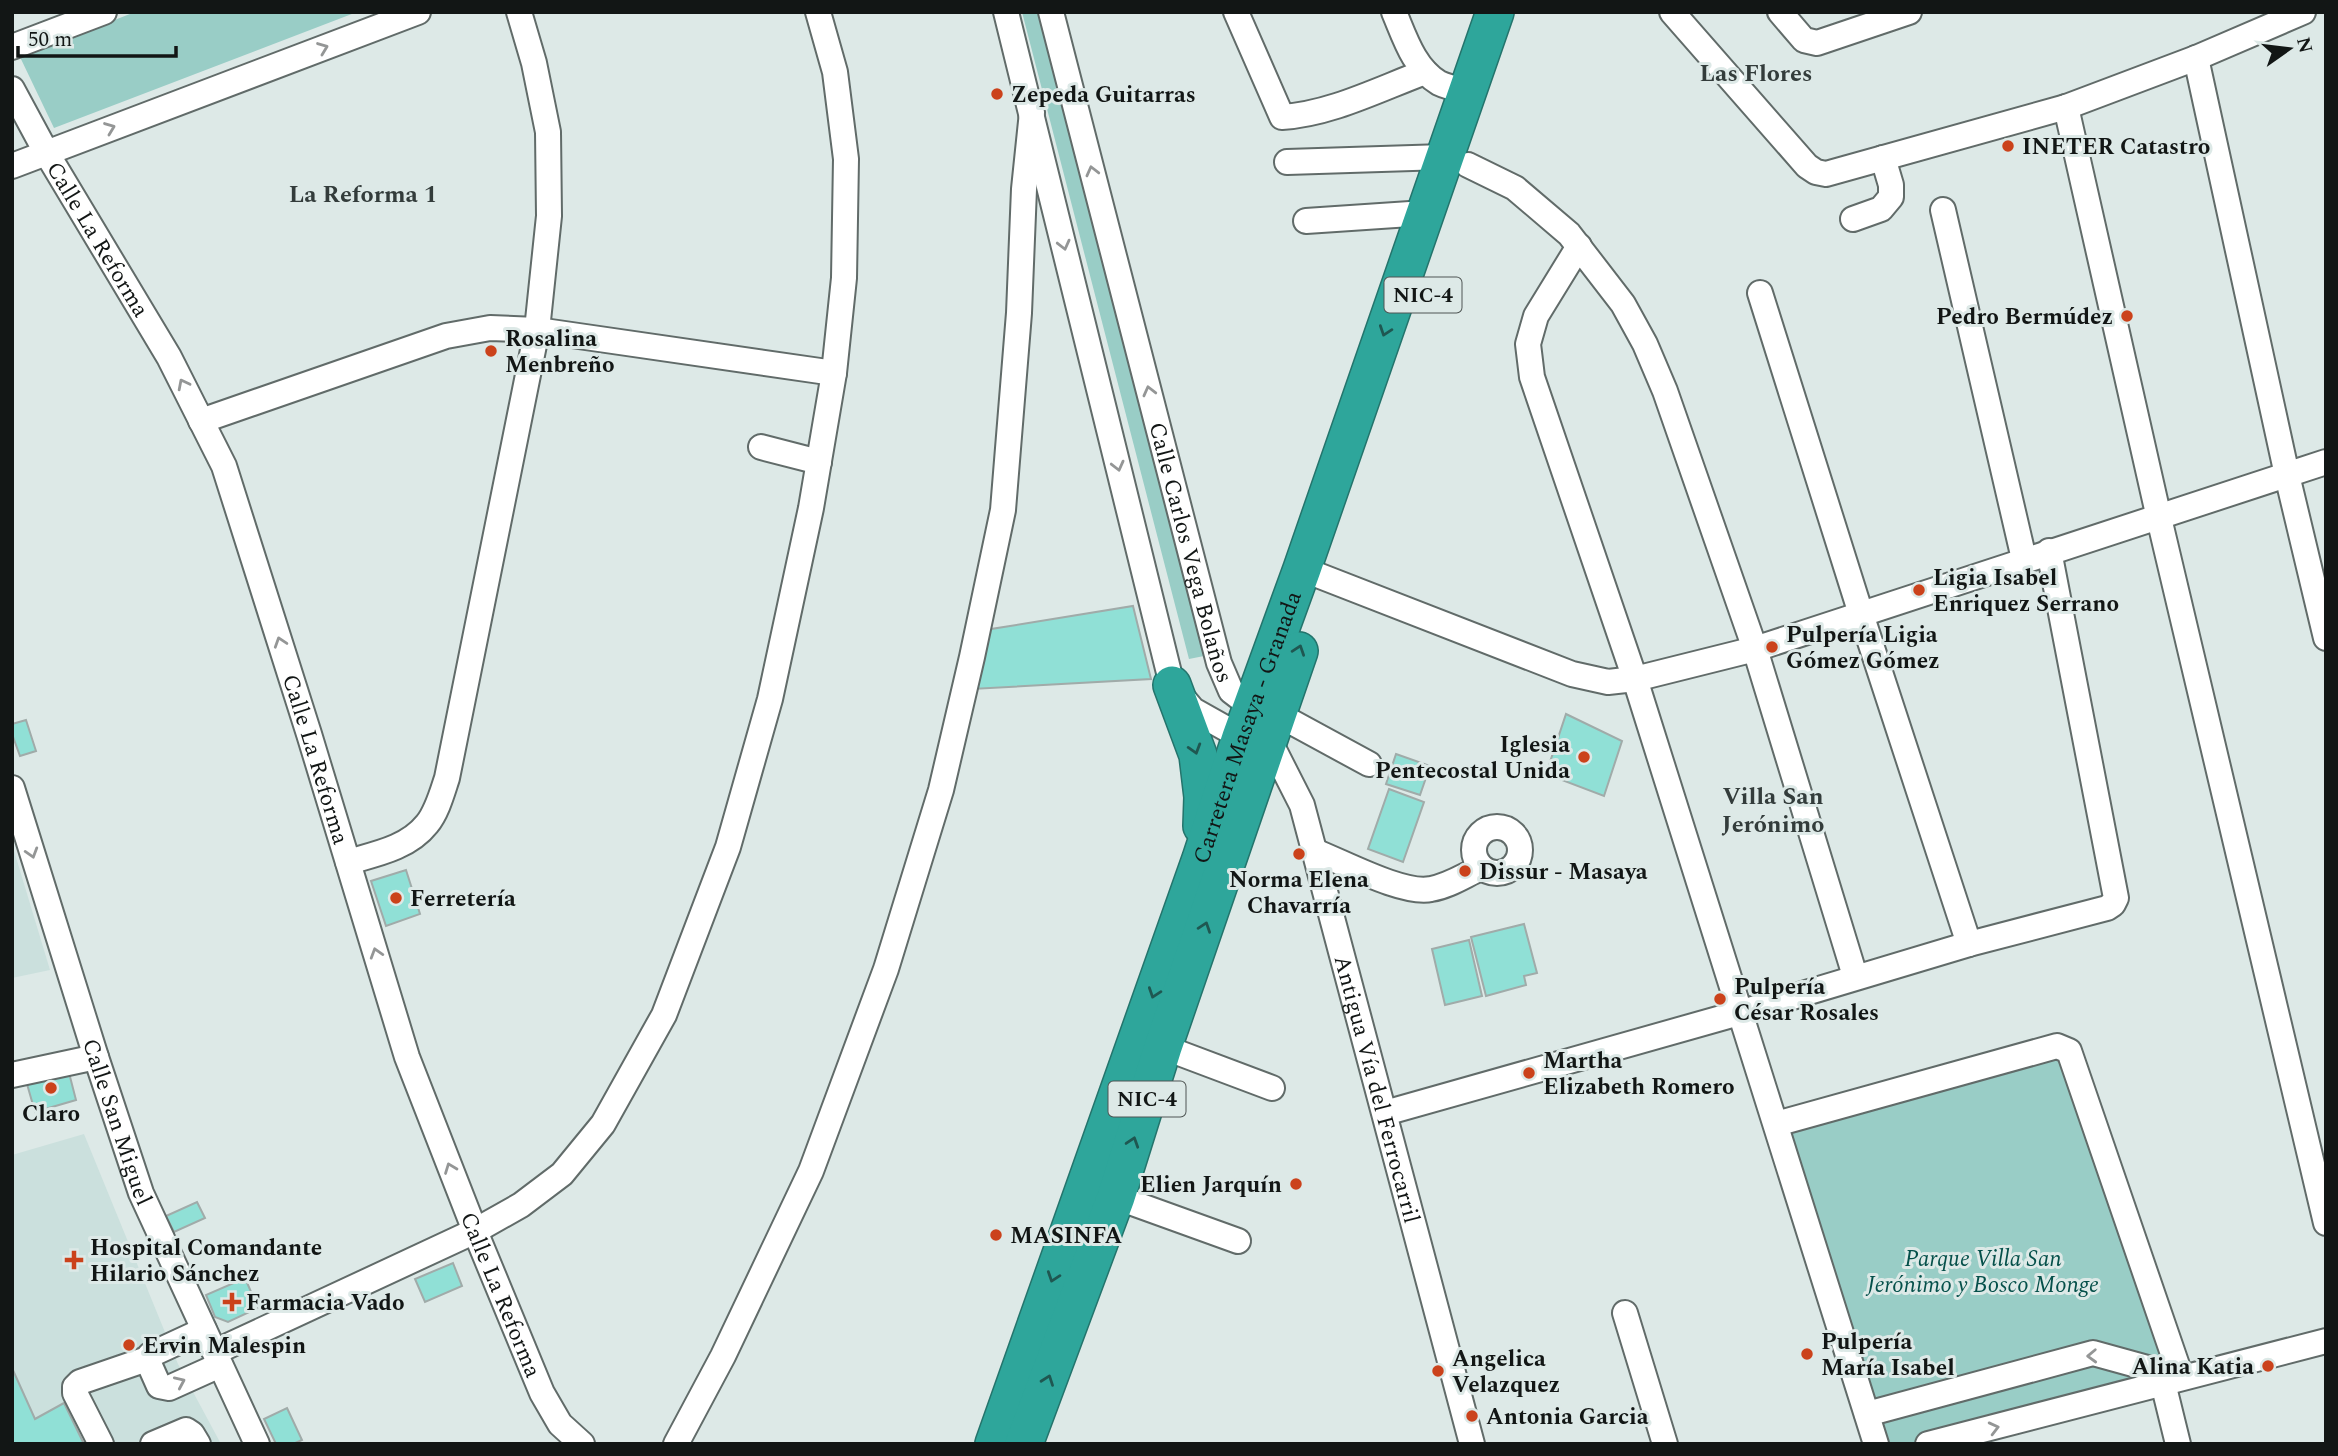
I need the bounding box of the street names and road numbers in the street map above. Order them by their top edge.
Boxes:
street label: Calle La Reforma [36,155,157,324]
road number: NIC-4 [1384,278,1462,312]
street label: Calle Carlos Vega Bolaños [1139,418,1241,689]
street label: Carretera Masaya - Granada [1185,586,1312,869]
street label: Calle La Reforma [272,670,358,849]
street label: Antigua Vía del Ferrocarril [1324,952,1429,1227]
street label: Calle San Miguel [72,1034,161,1212]
road number: NIC-4 [1108,1082,1186,1116]
street label: Calle La Reforma [450,1207,550,1383]

